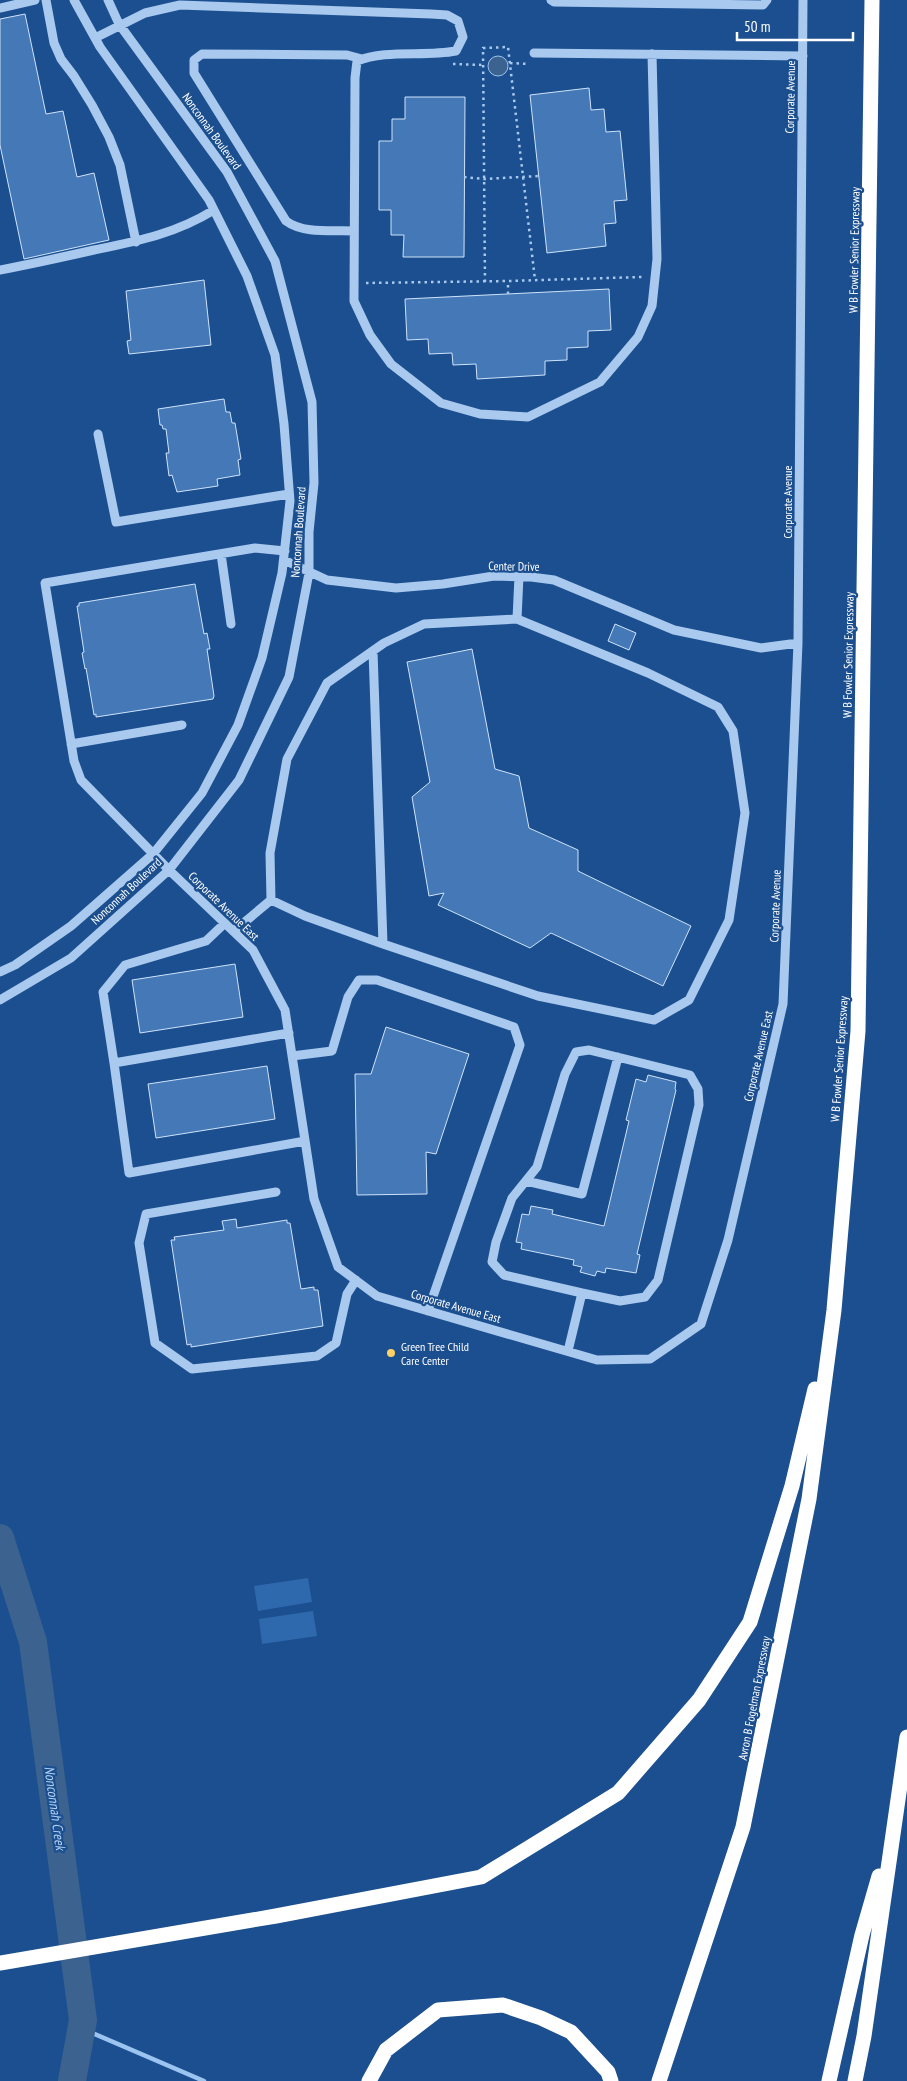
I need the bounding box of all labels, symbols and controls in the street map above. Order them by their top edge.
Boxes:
scale bar [737,10,853,42]
text: 50 m [744,17,770,36]
street label: Corporate Avenue [782,60,798,134]
street label: Nonconnah Boulevard [179,90,245,172]
street label: W B Fowler Senior Expressway [845,186,863,313]
street label: Corporate Avenue [780,466,795,538]
street label: Nonconnah Boulevard [287,486,309,578]
street label: Center Drive [488,558,540,574]
street label: W B Fowler Senior Expressway [839,591,857,718]
street label: Nonconnah Boulevard [88,855,164,927]
street label: Corporate Avenue East [185,868,263,944]
street label: Corporate Avenue [766,869,784,943]
street label: W B Fowler Senior Expressway [827,995,851,1123]
street label: Corporate Avenue East [740,1008,776,1103]
street label: Corporate Avenue East [409,1286,503,1326]
place label: Green Tree Child Care Center [401,1339,469,1368]
marker: Green Tree Child Care Center [385,1347,397,1359]
street label: Avron B Fogelman Expressway [735,1634,773,1761]
water label: Nonconnah Creek [40,1765,70,1853]

